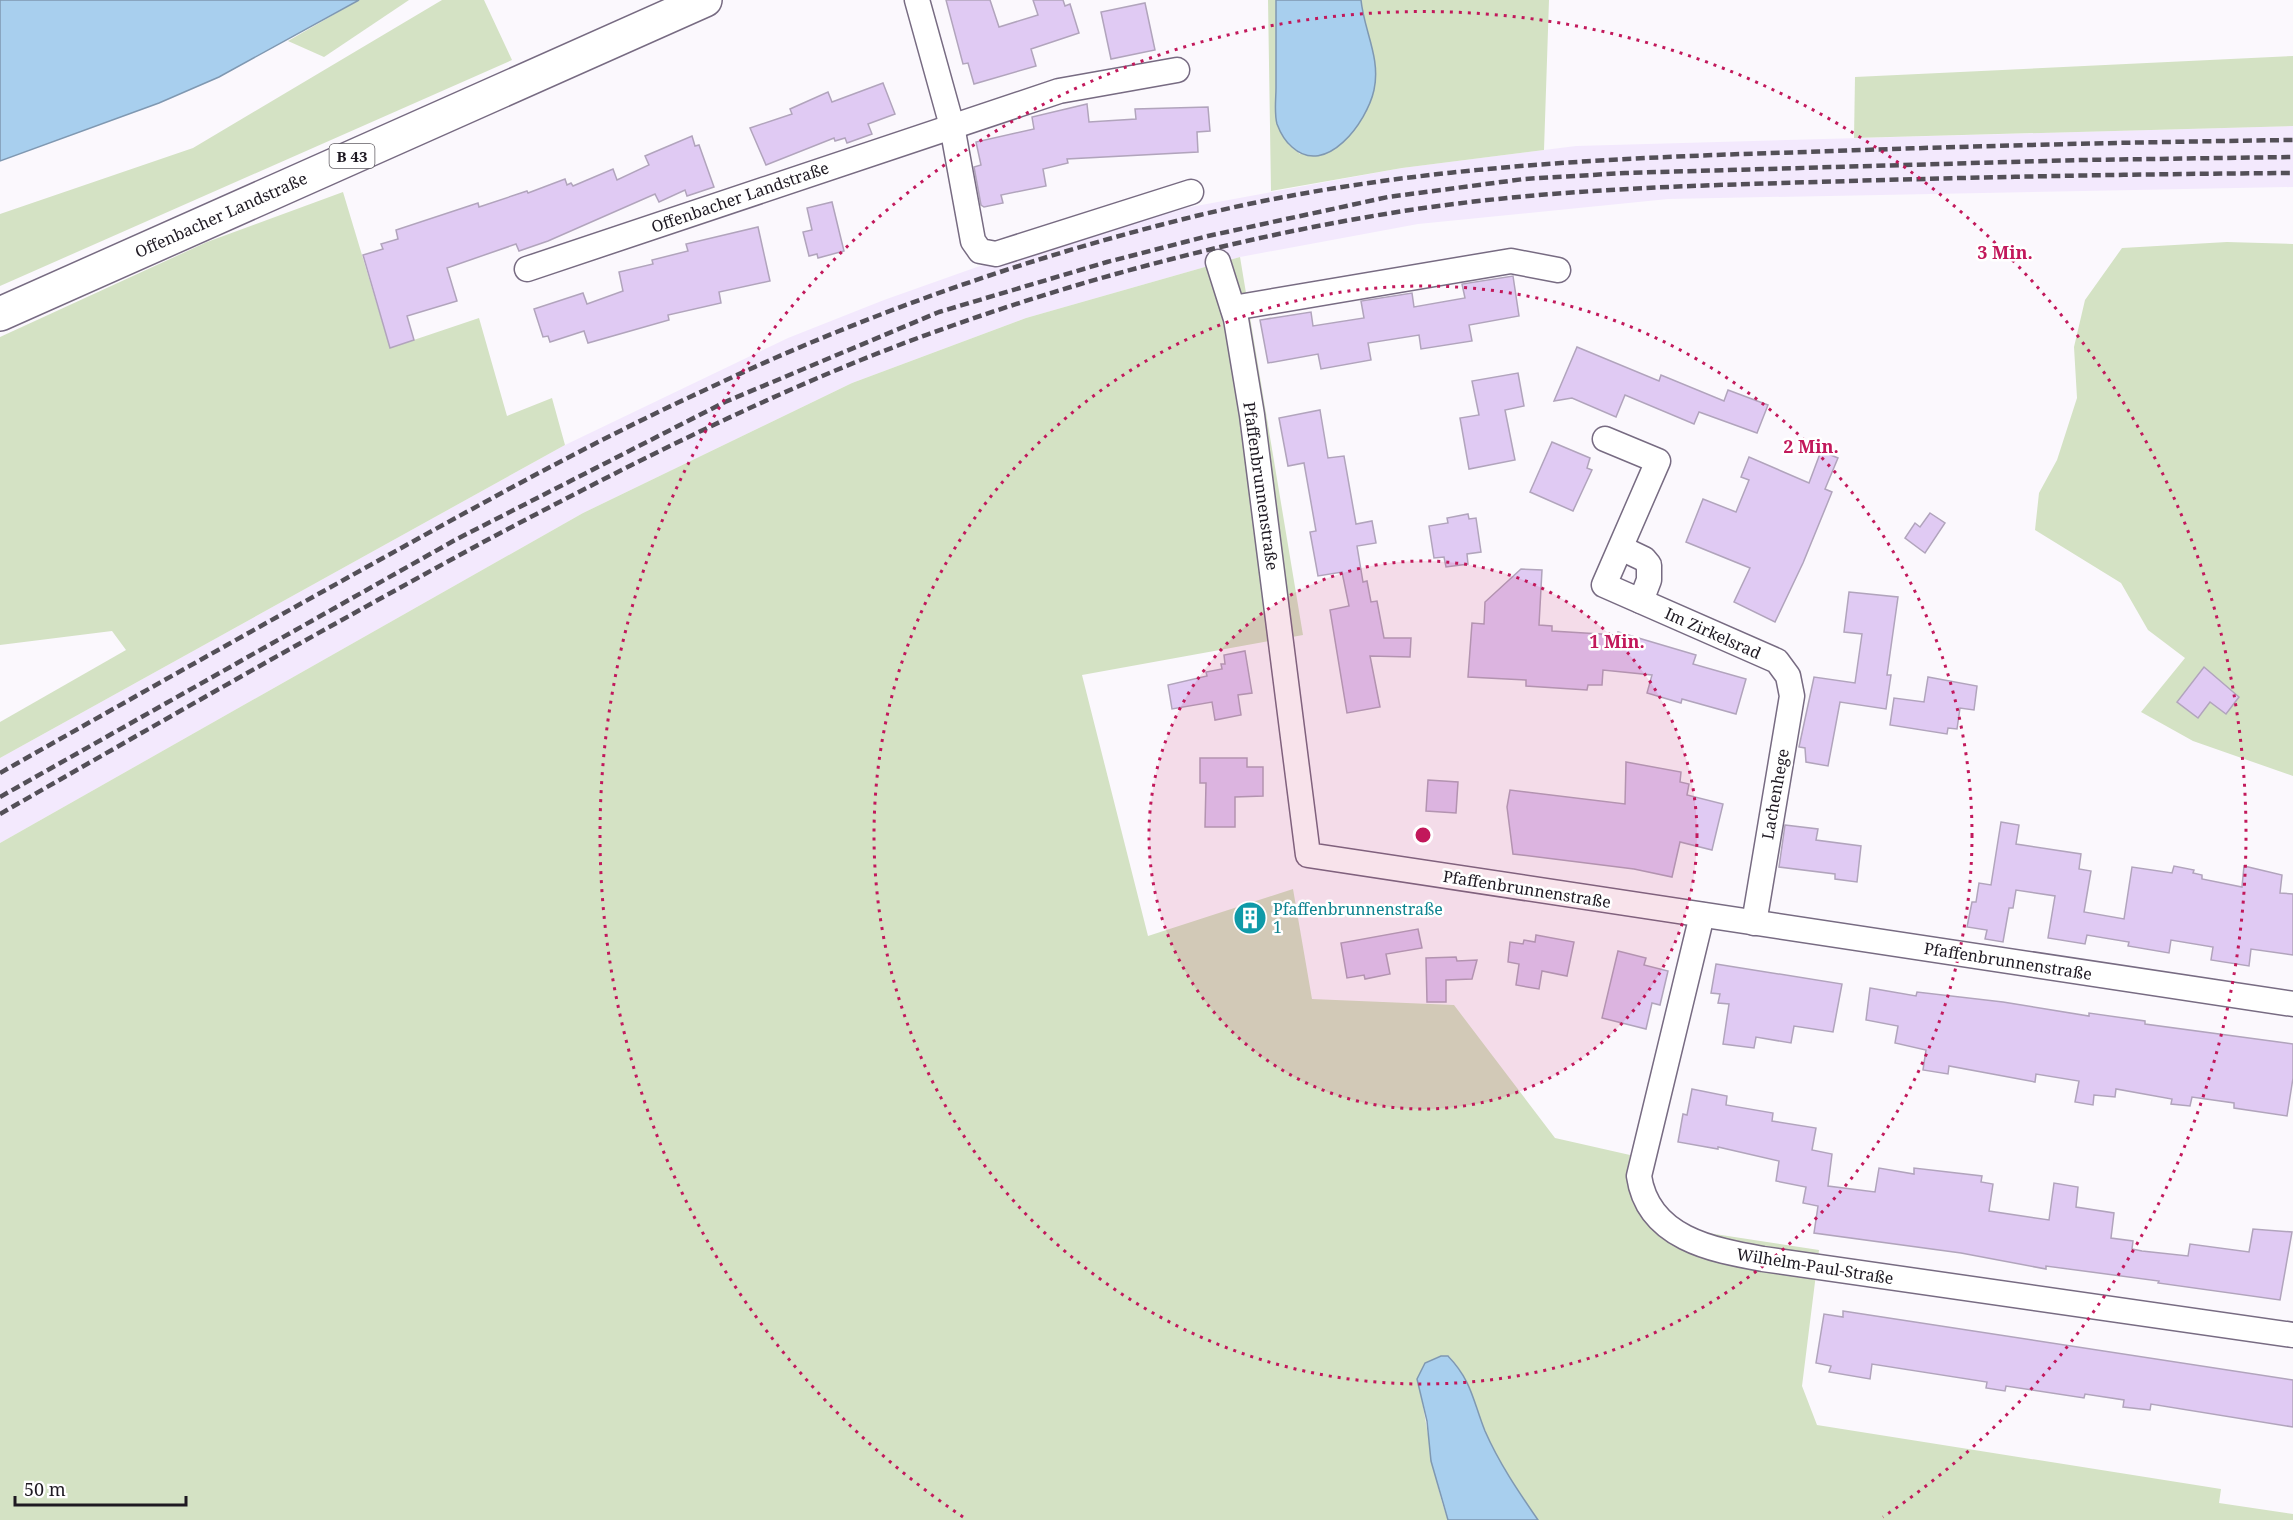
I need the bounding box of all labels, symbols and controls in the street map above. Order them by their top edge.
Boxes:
road number: B 43 [330,144,374,168]
street label: Offenbacher Landstraße [648,156,832,238]
street label: Offenbacher Landstraße [131,167,311,263]
text: 3 Min. [1977,240,2033,264]
street label: Pfaffenbrunnenstraße [1238,400,1284,572]
text: 2 Min. [1783,434,1839,458]
street label: Im Zirkelsrad [1661,602,1765,664]
text: 1 Min. [1589,629,1645,653]
street label: Lachenhege [1756,747,1794,841]
centre of rings [1413,825,1433,845]
street label: Pfaffenbrunnenstraße [1441,865,1613,913]
place label: Pfaffenbrunnenstraße 1 [1273,898,1443,938]
building icon: Pfaffenbrunnenstraße 1 [1232,900,1268,936]
street label: Pfaffenbrunnenstraße [1922,937,2094,985]
street label: Wilhelm-Paul-Straße [1735,1243,1895,1289]
scale bar [15,1469,186,1507]
text: 50 m [24,1477,66,1501]

